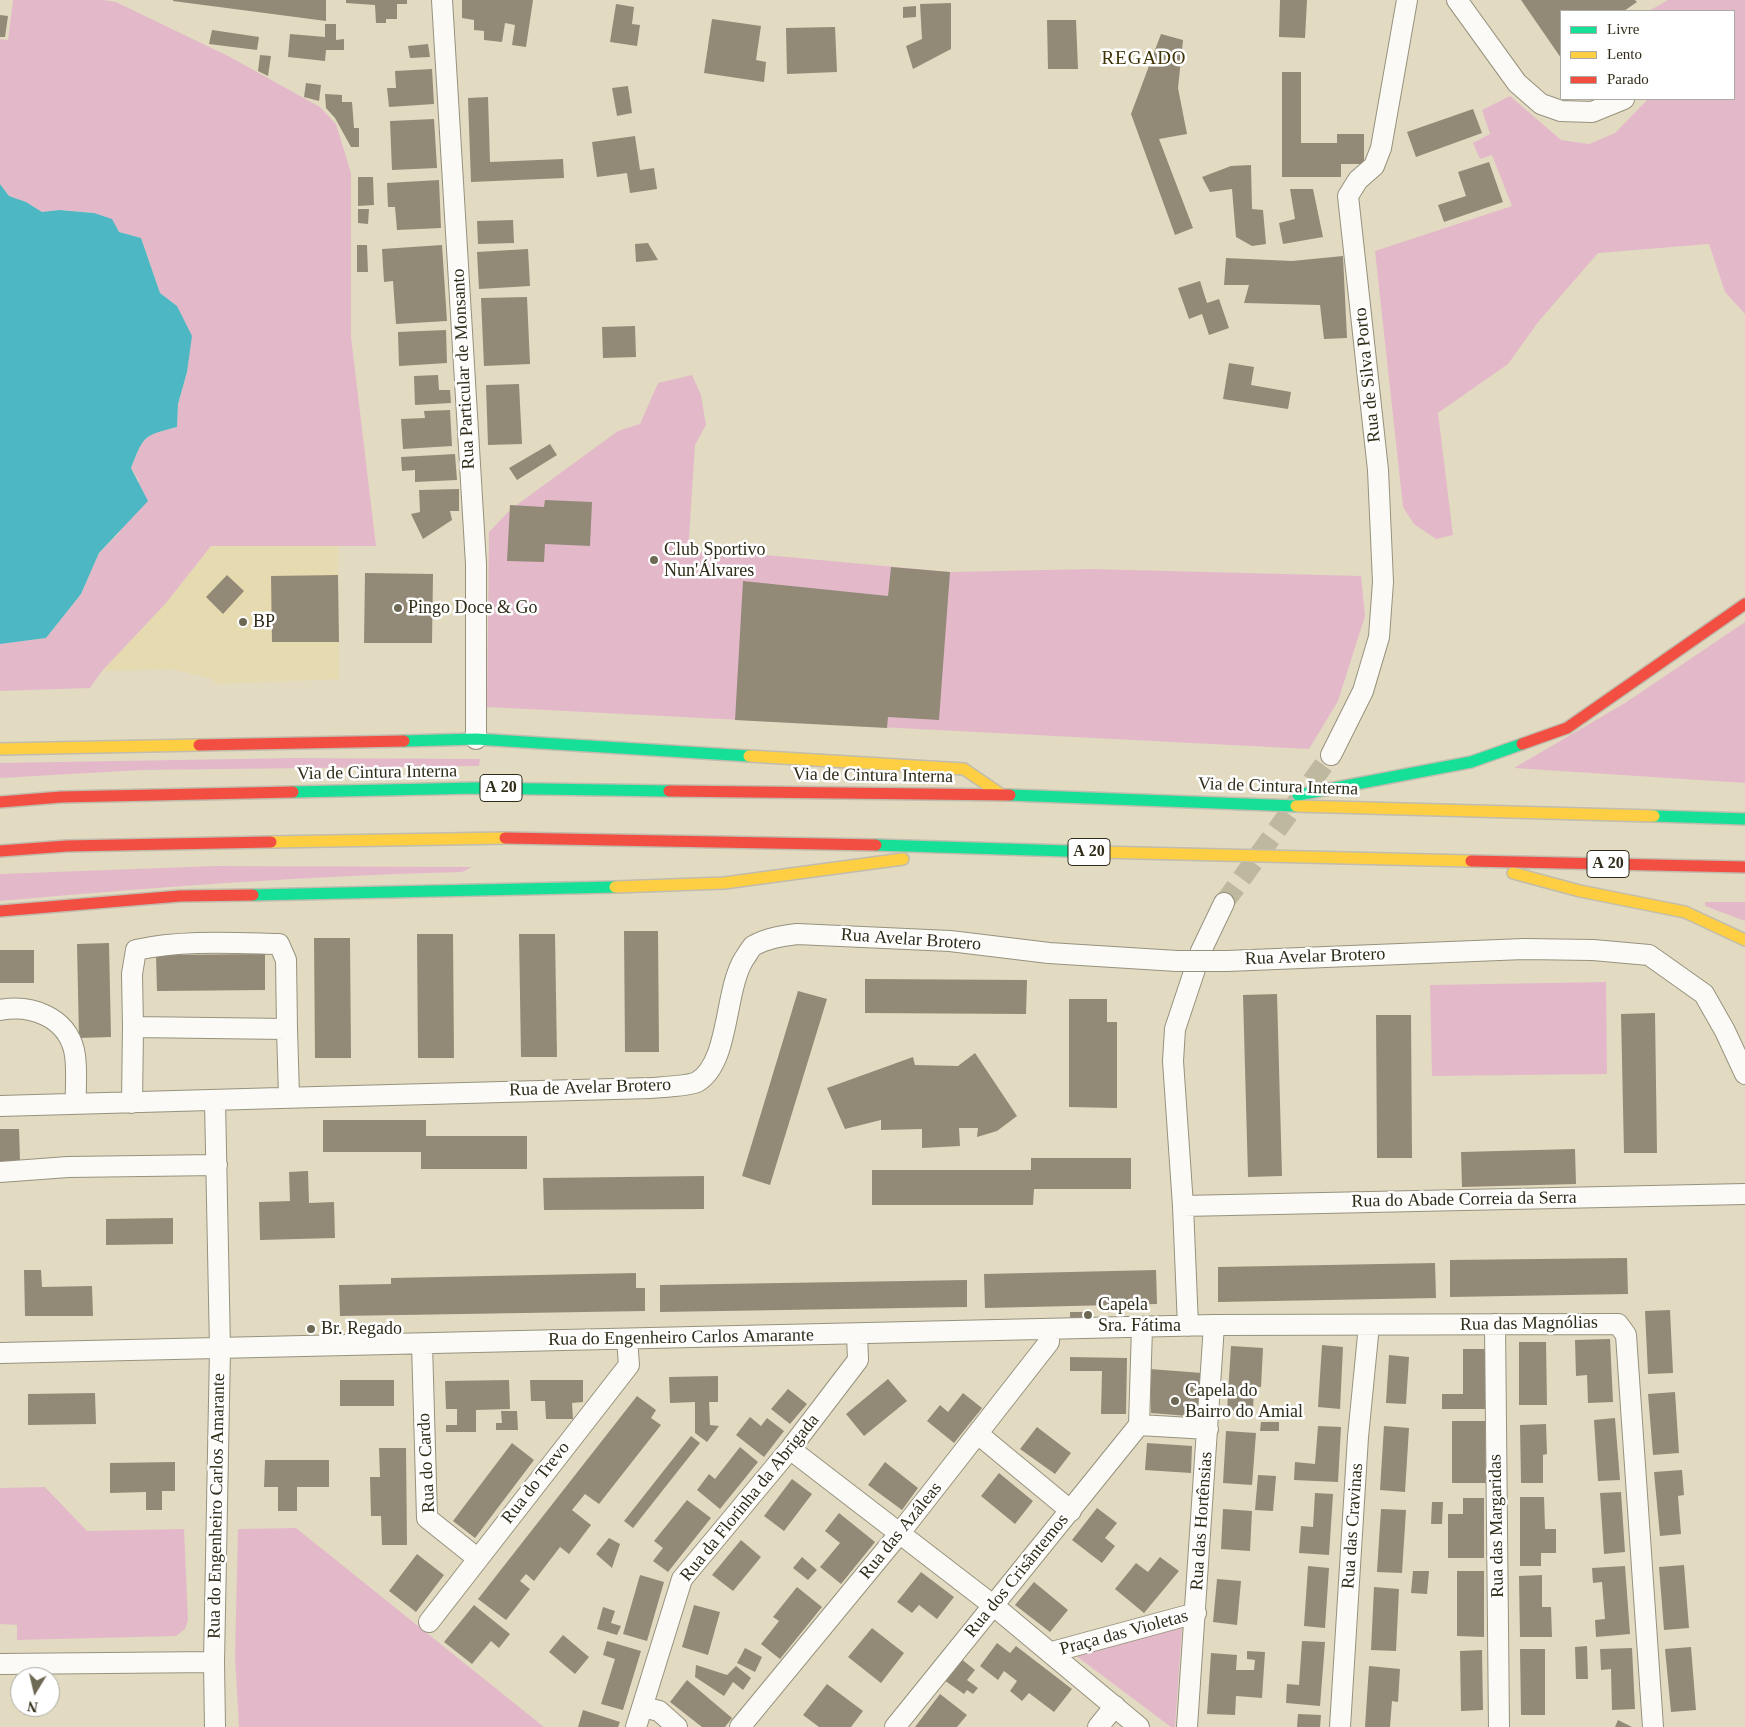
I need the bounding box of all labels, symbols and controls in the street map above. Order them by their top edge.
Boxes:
legend [1560,10,1735,100]
text: Livre [1607,21,1639,37]
text: Lento [1607,46,1642,62]
district label: REGADO [1101,48,1187,70]
text: Parado [1607,71,1649,87]
street label: Rua Particular de Monsanto [448,268,480,470]
street label: Rua de Silva Porto [1350,306,1386,444]
place label: Club Sportivo Nun'Álvares [664,539,766,582]
marker: Club Sportivo Nun'Álvares [648,554,660,566]
place label: Pingo Doce & Go [408,597,537,619]
marker: Pingo Doce & Go [392,602,404,614]
place label: BP [253,611,275,633]
marker: BP [237,616,249,628]
street label: Via de Cintura Interna [297,761,457,785]
street label: Via de Cintura Interna [793,764,953,788]
street label: Via de Cintura Interna [1197,773,1359,801]
road number: A 20 [480,774,522,801]
road number: A 20 [1068,839,1110,866]
road number: A 20 [1587,851,1629,878]
street label: Rua Avelar Brotero [840,924,982,956]
street label: Rua Avelar Brotero [1244,944,1386,970]
street label: Rua de Avelar Brotero [509,1074,671,1102]
street label: Rua do Abade Correia da Serra [1351,1187,1577,1213]
place label: Capela Sra. Fátima [1098,1294,1181,1336]
marker: Capela Sra. Fátima [1082,1309,1094,1321]
street label: Rua das Magnólias [1460,1312,1598,1336]
place label: Br. Regado [321,1318,402,1340]
marker: Br. Regado [305,1323,317,1335]
street label: Rua do Engenheiro Carlos Amarante [548,1325,814,1351]
street label: Rua do Engenheiro Carlos Amarante [204,1373,230,1639]
place label: Capela do Bairro do Amial [1185,1380,1303,1422]
marker: Capela do Bairro do Amial [1169,1395,1181,1407]
street label: Rua da Florinha da Abrigada [676,1410,824,1586]
street label: Rua do Cardo [414,1413,440,1513]
street label: Rua do Trevo [497,1438,575,1528]
street label: Rua das Hortênsias [1186,1451,1218,1591]
street label: Rua das Margaridas [1485,1454,1509,1598]
street label: Rua das Cravinas [1338,1462,1368,1590]
street label: Rua das Azáleas [855,1478,947,1584]
street label: Rua dos Crisântemos [960,1510,1074,1642]
street label: Praça das Violetas [1058,1606,1190,1660]
north arrow [10,1667,60,1717]
text: N [27,1698,39,1715]

